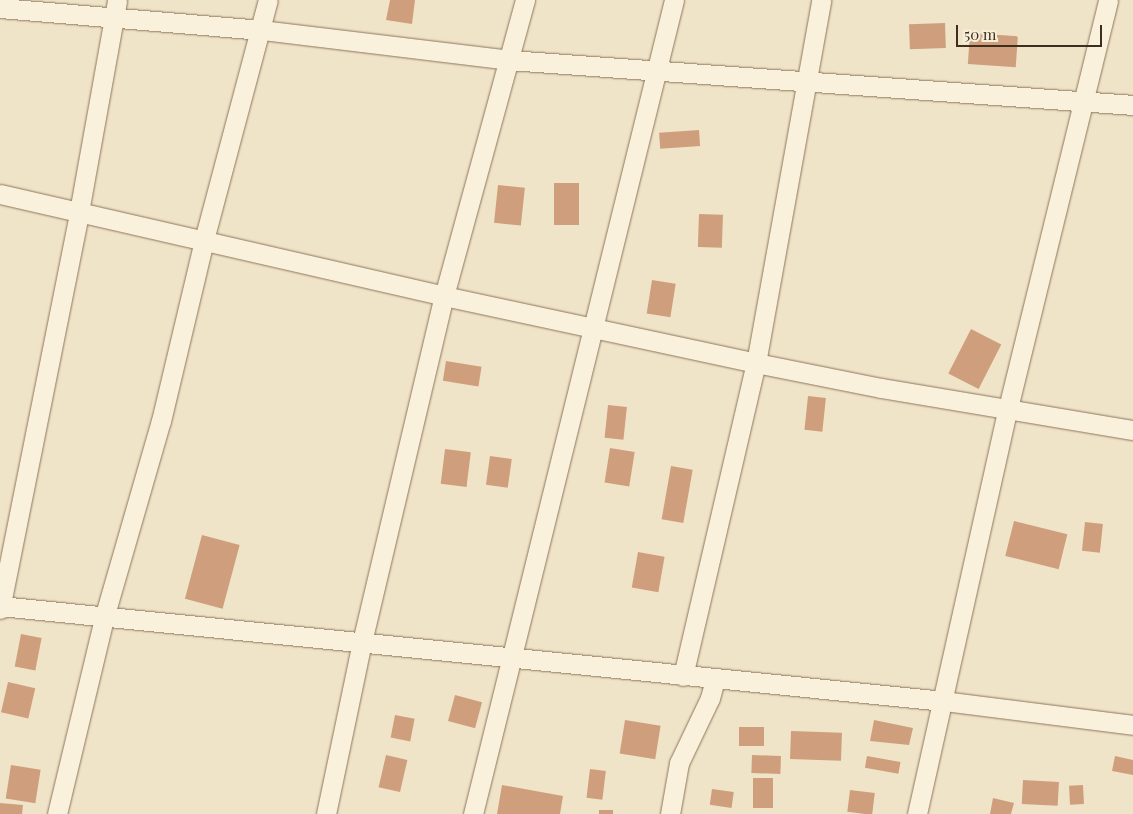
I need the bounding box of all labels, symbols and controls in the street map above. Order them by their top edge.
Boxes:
scale bar [958,15,1104,47]
text: 50 m [964,24,996,44]

